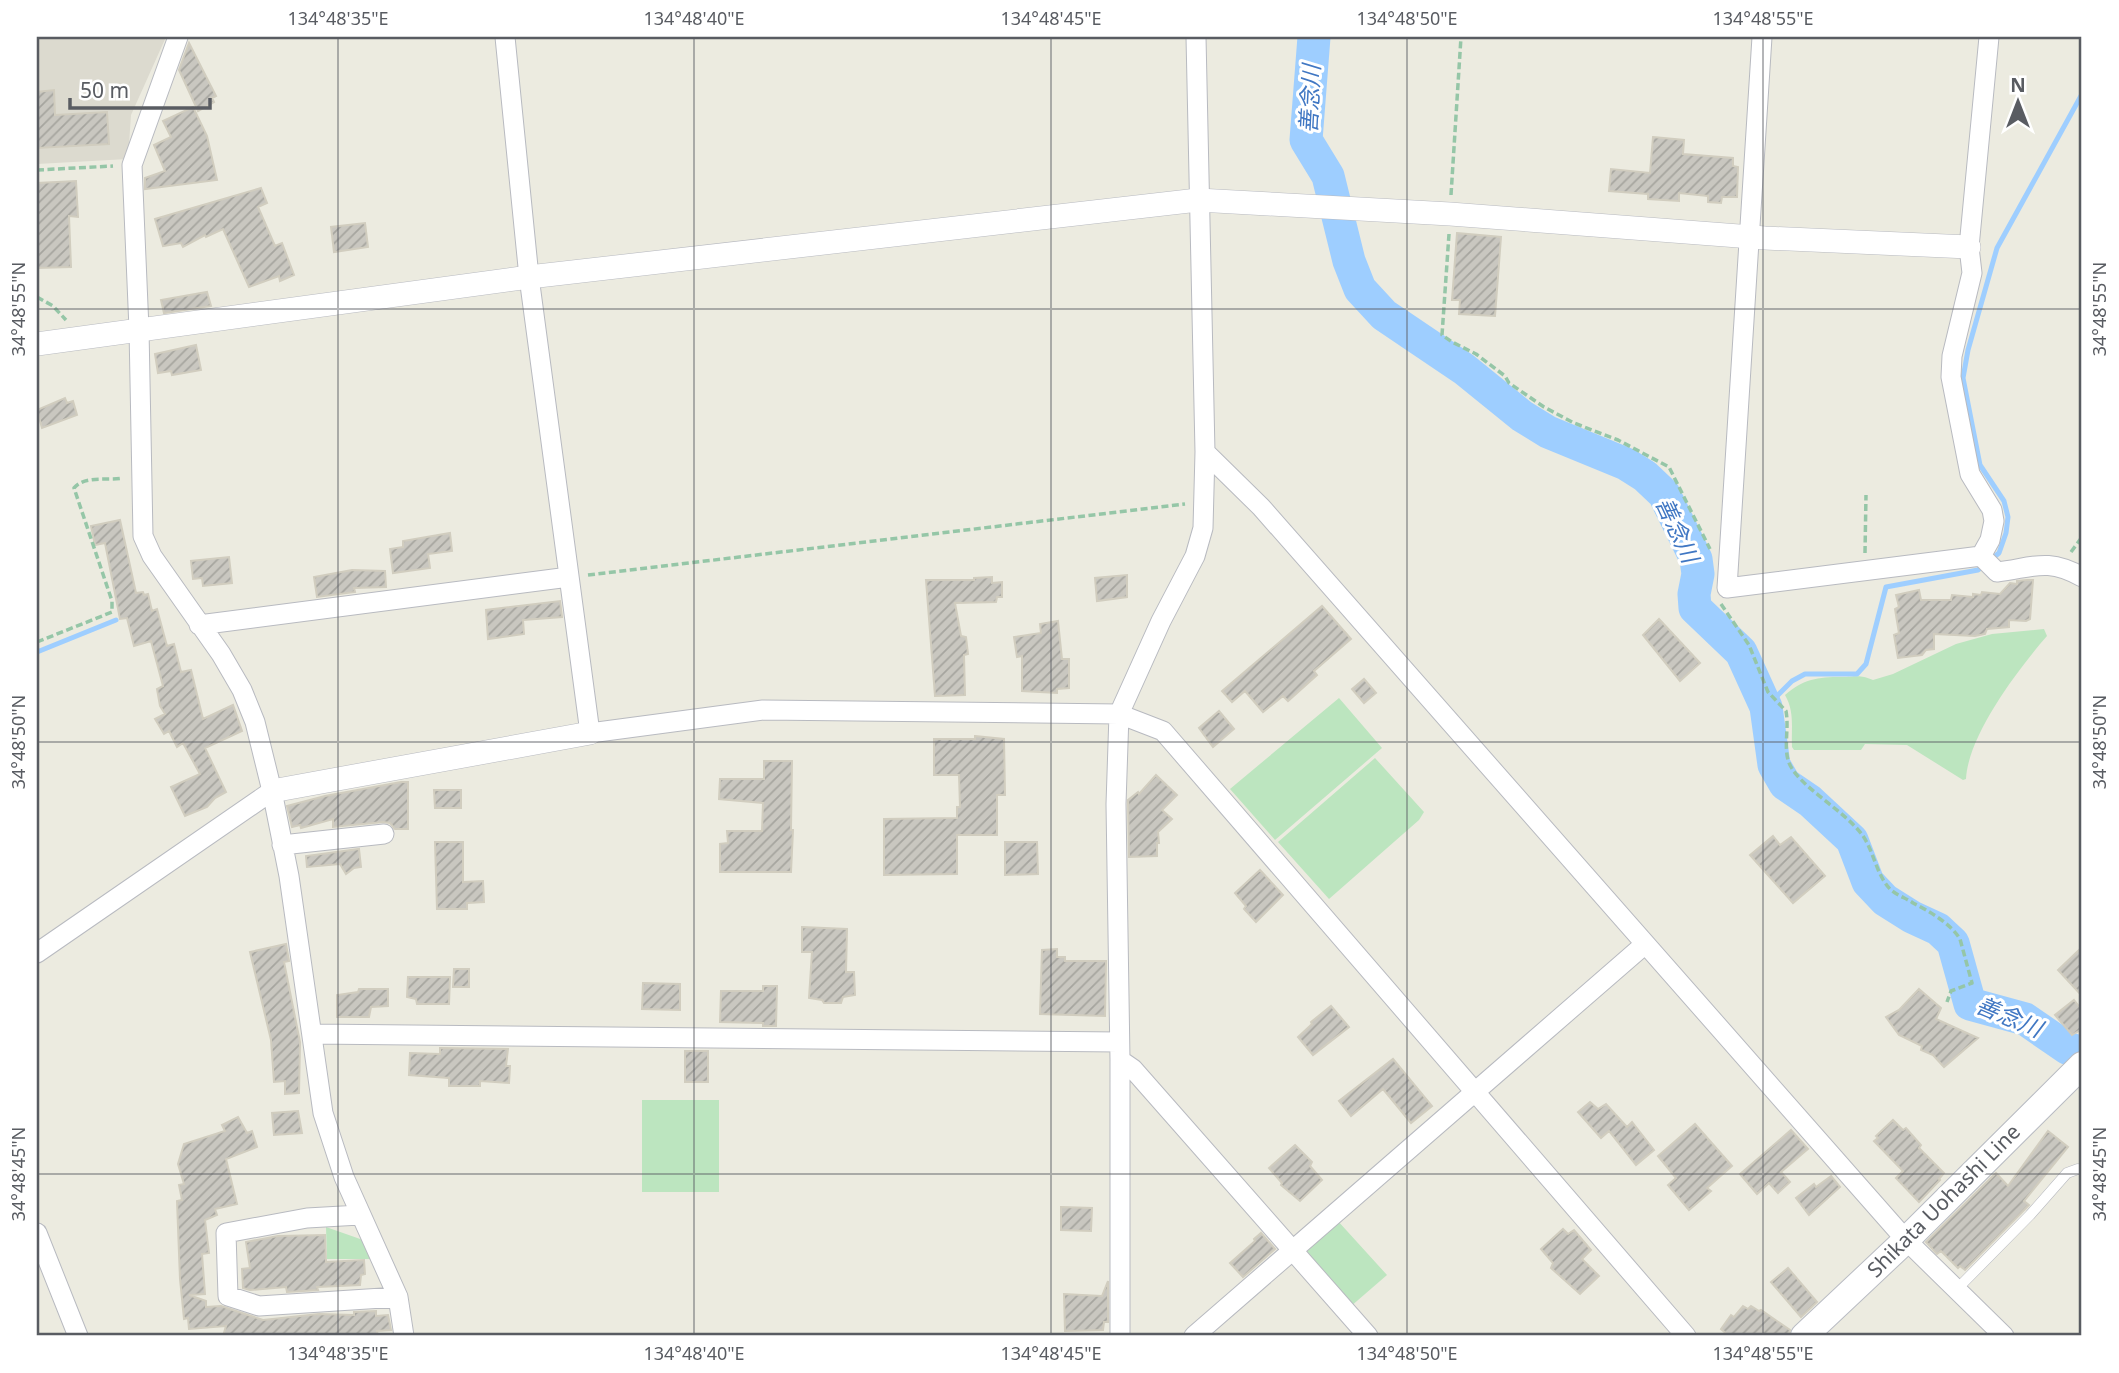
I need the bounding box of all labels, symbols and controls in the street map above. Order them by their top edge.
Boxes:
text: 134°48'35"E [287,6,389,30]
text: 134°48'40"E [643,6,745,30]
text: 134°48'45"E [1000,6,1102,30]
text: 134°48'50"E [1356,6,1458,30]
text: 134°48'55"E [1712,6,1814,30]
water label: 善念川 [1291,61,1327,134]
scale bar [70,66,210,110]
north arrow [1982,66,2052,136]
text: N [2010,72,2026,98]
text: 50 m [80,76,129,104]
text: 34°48'55"N [6,262,30,356]
text: 34°48'55"N [2087,262,2111,356]
water label: 善念川 [1649,492,1708,570]
text: 34°48'50"N [6,695,30,789]
text: 34°48'50"N [2087,695,2111,789]
water label: 善念川 [1971,988,2050,1045]
street label: Shikata Uohashi Line [1861,1118,2026,1283]
text: 34°48'45"N [6,1127,30,1221]
text: 34°48'45"N [2087,1127,2111,1221]
text: 134°48'35"E [287,1341,389,1365]
text: 134°48'40"E [643,1341,745,1365]
text: 134°48'45"E [1000,1341,1102,1365]
text: 134°48'50"E [1356,1341,1458,1365]
text: 134°48'55"E [1712,1341,1814,1365]

